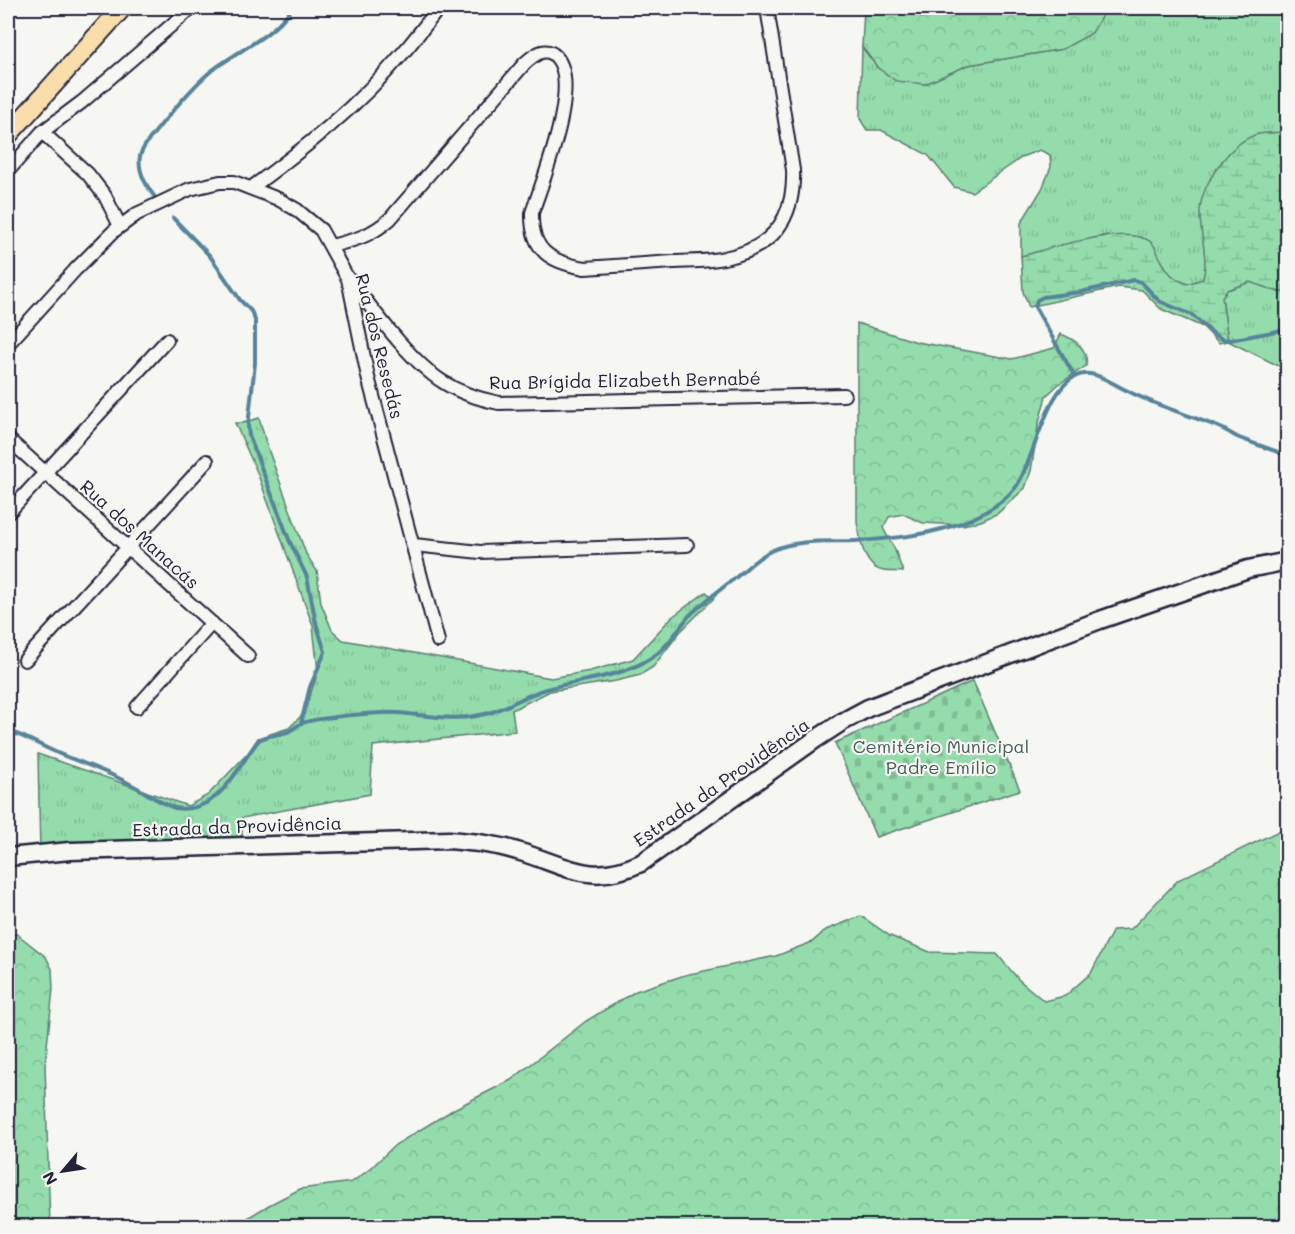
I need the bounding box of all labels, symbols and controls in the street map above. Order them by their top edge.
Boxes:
street label: Rua dos Resedás [350,271,410,421]
street label: Rua Brígida Elizabeth Bernabé [489,366,761,394]
street label: Rua dos Manacás [75,474,205,594]
street label: Estrada da Providência [628,712,814,852]
park label: Cemitério Municipal Padre Emílio [853,734,1029,779]
street label: Estrada da Providência [132,810,342,842]
north arrow [33,1141,93,1201]
text: N [37,1168,62,1189]

